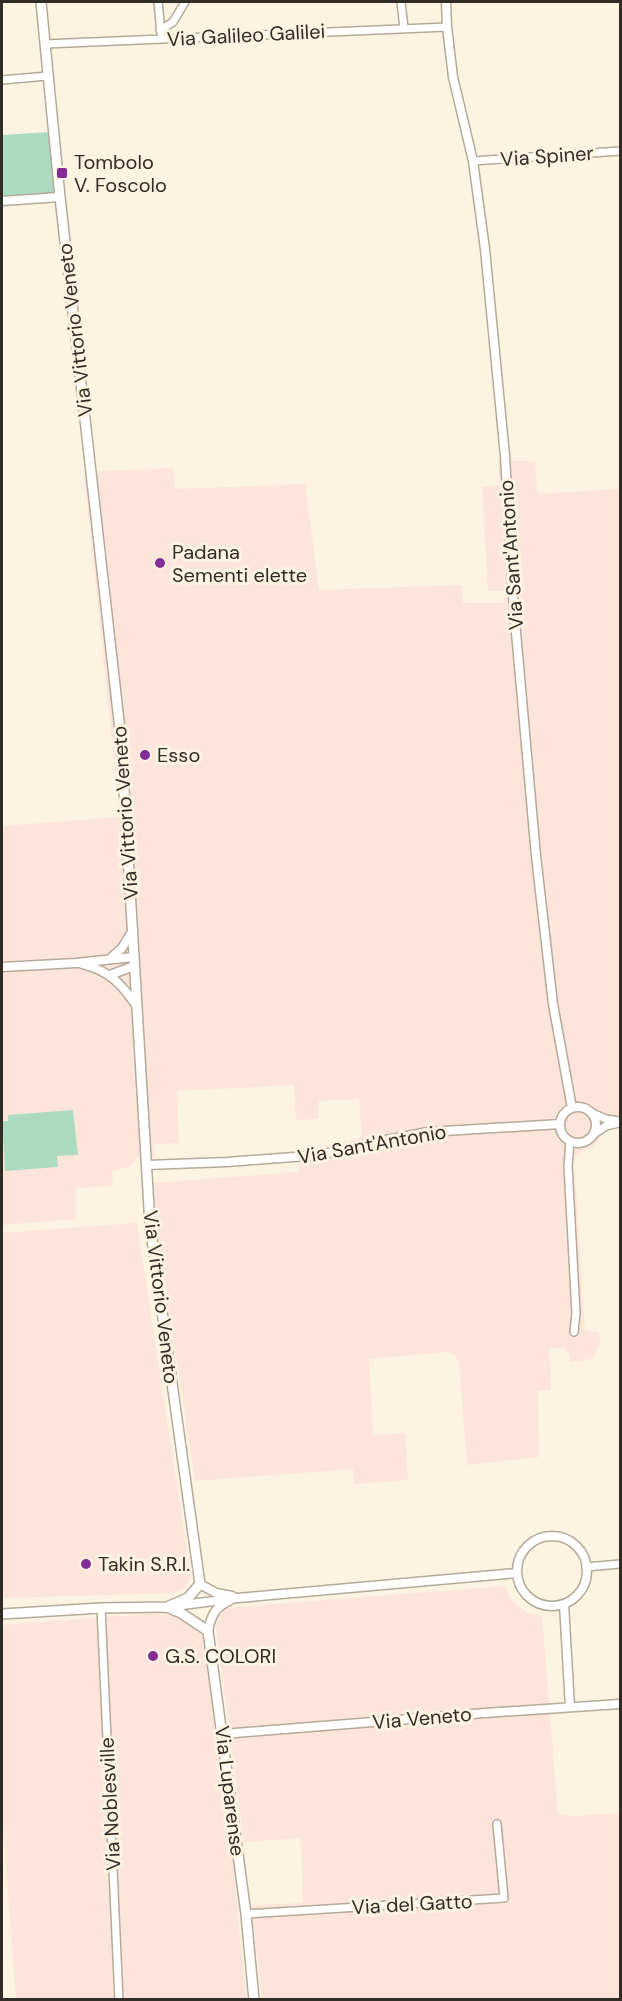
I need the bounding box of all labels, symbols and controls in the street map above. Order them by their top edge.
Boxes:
street label: Via Galileo Galilei [166,18,326,52]
street label: Via Spiner [499,140,595,172]
place label: Tombolo V. Foscolo [74,149,167,198]
marker: Tombolo V. Foscolo [55,166,69,180]
street label: Via Vittorio Veneto [51,242,99,418]
street label: Via Sant'Antonio [493,479,529,631]
place label: Padana Sementi elette [172,539,307,588]
marker: Padana Sementi elette [153,556,167,570]
street label: Via Vittorio Veneto [106,725,144,901]
place label: Esso [157,742,200,768]
marker: Esso [138,748,152,762]
street label: Via Sant'Antonio [296,1118,448,1170]
street label: Via Vittorio Veneto [137,1209,185,1385]
place label: Takin S.R.l. [98,1551,190,1577]
marker: Takin S.R.l. [79,1557,93,1571]
place label: G.S. COLORI [165,1643,276,1669]
marker: G.S. COLORI [146,1649,160,1663]
street label: Via Veneto [371,1701,473,1735]
street label: Via Luparense [209,1724,251,1858]
street label: Via Noblesville [94,1737,126,1871]
street label: Via del Gatto [351,1888,473,1920]

